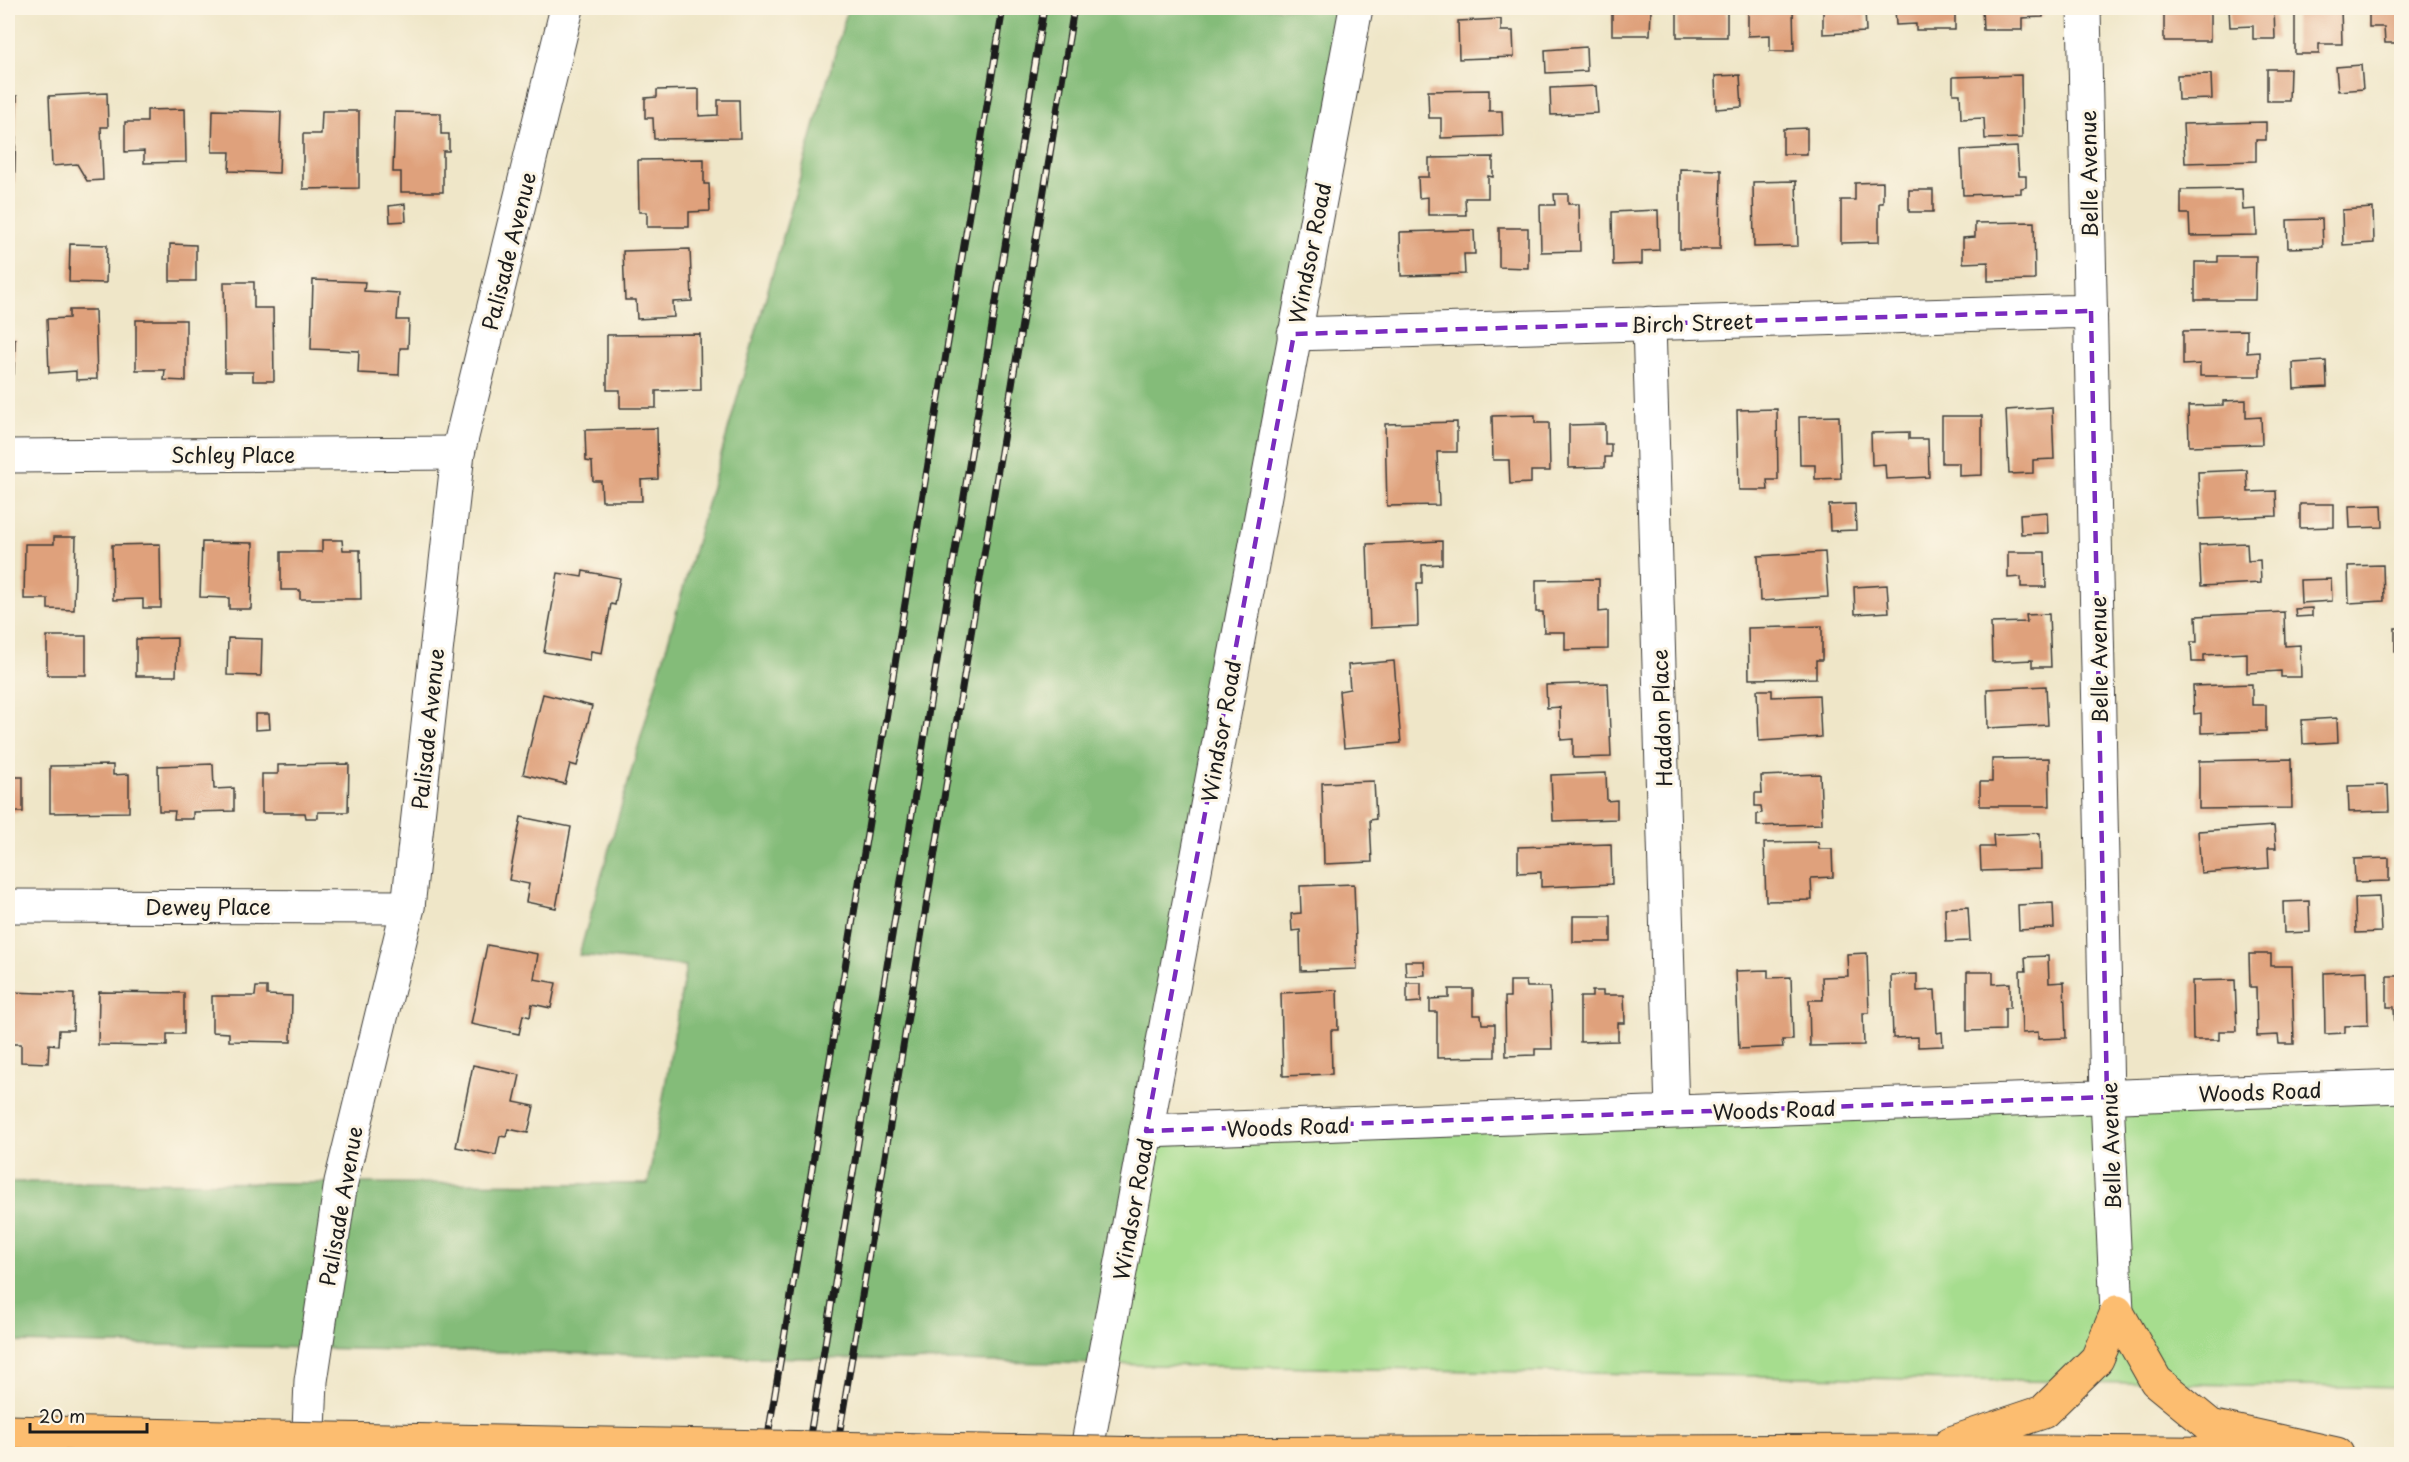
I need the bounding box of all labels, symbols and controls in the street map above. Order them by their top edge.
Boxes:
street label: Belle Avenue [2071,110,2105,238]
street label: Palisade Avenue [473,168,543,334]
street label: Windsor Road [1280,180,1338,326]
street label: Birch Street [1630,304,1754,340]
street label: Schley Place [171,438,295,470]
street label: Belle Avenue [2081,596,2115,724]
street label: Palisade Avenue [403,647,451,811]
street label: Haddon Place [1643,649,1679,787]
street label: Windsor Road [1192,658,1248,804]
street label: Dewey Place [145,890,271,922]
street label: Woods Road [2198,1073,2322,1109]
street label: Belle Avenue [2092,1082,2128,1210]
street label: Woods Road [1712,1091,1836,1127]
street label: Woods Road [1226,1108,1350,1144]
street label: Palisade Avenue [310,1123,370,1289]
street label: Windsor Road [1104,1136,1160,1282]
scale bar [30,1396,147,1434]
text: 20 m [39,1402,85,1429]

